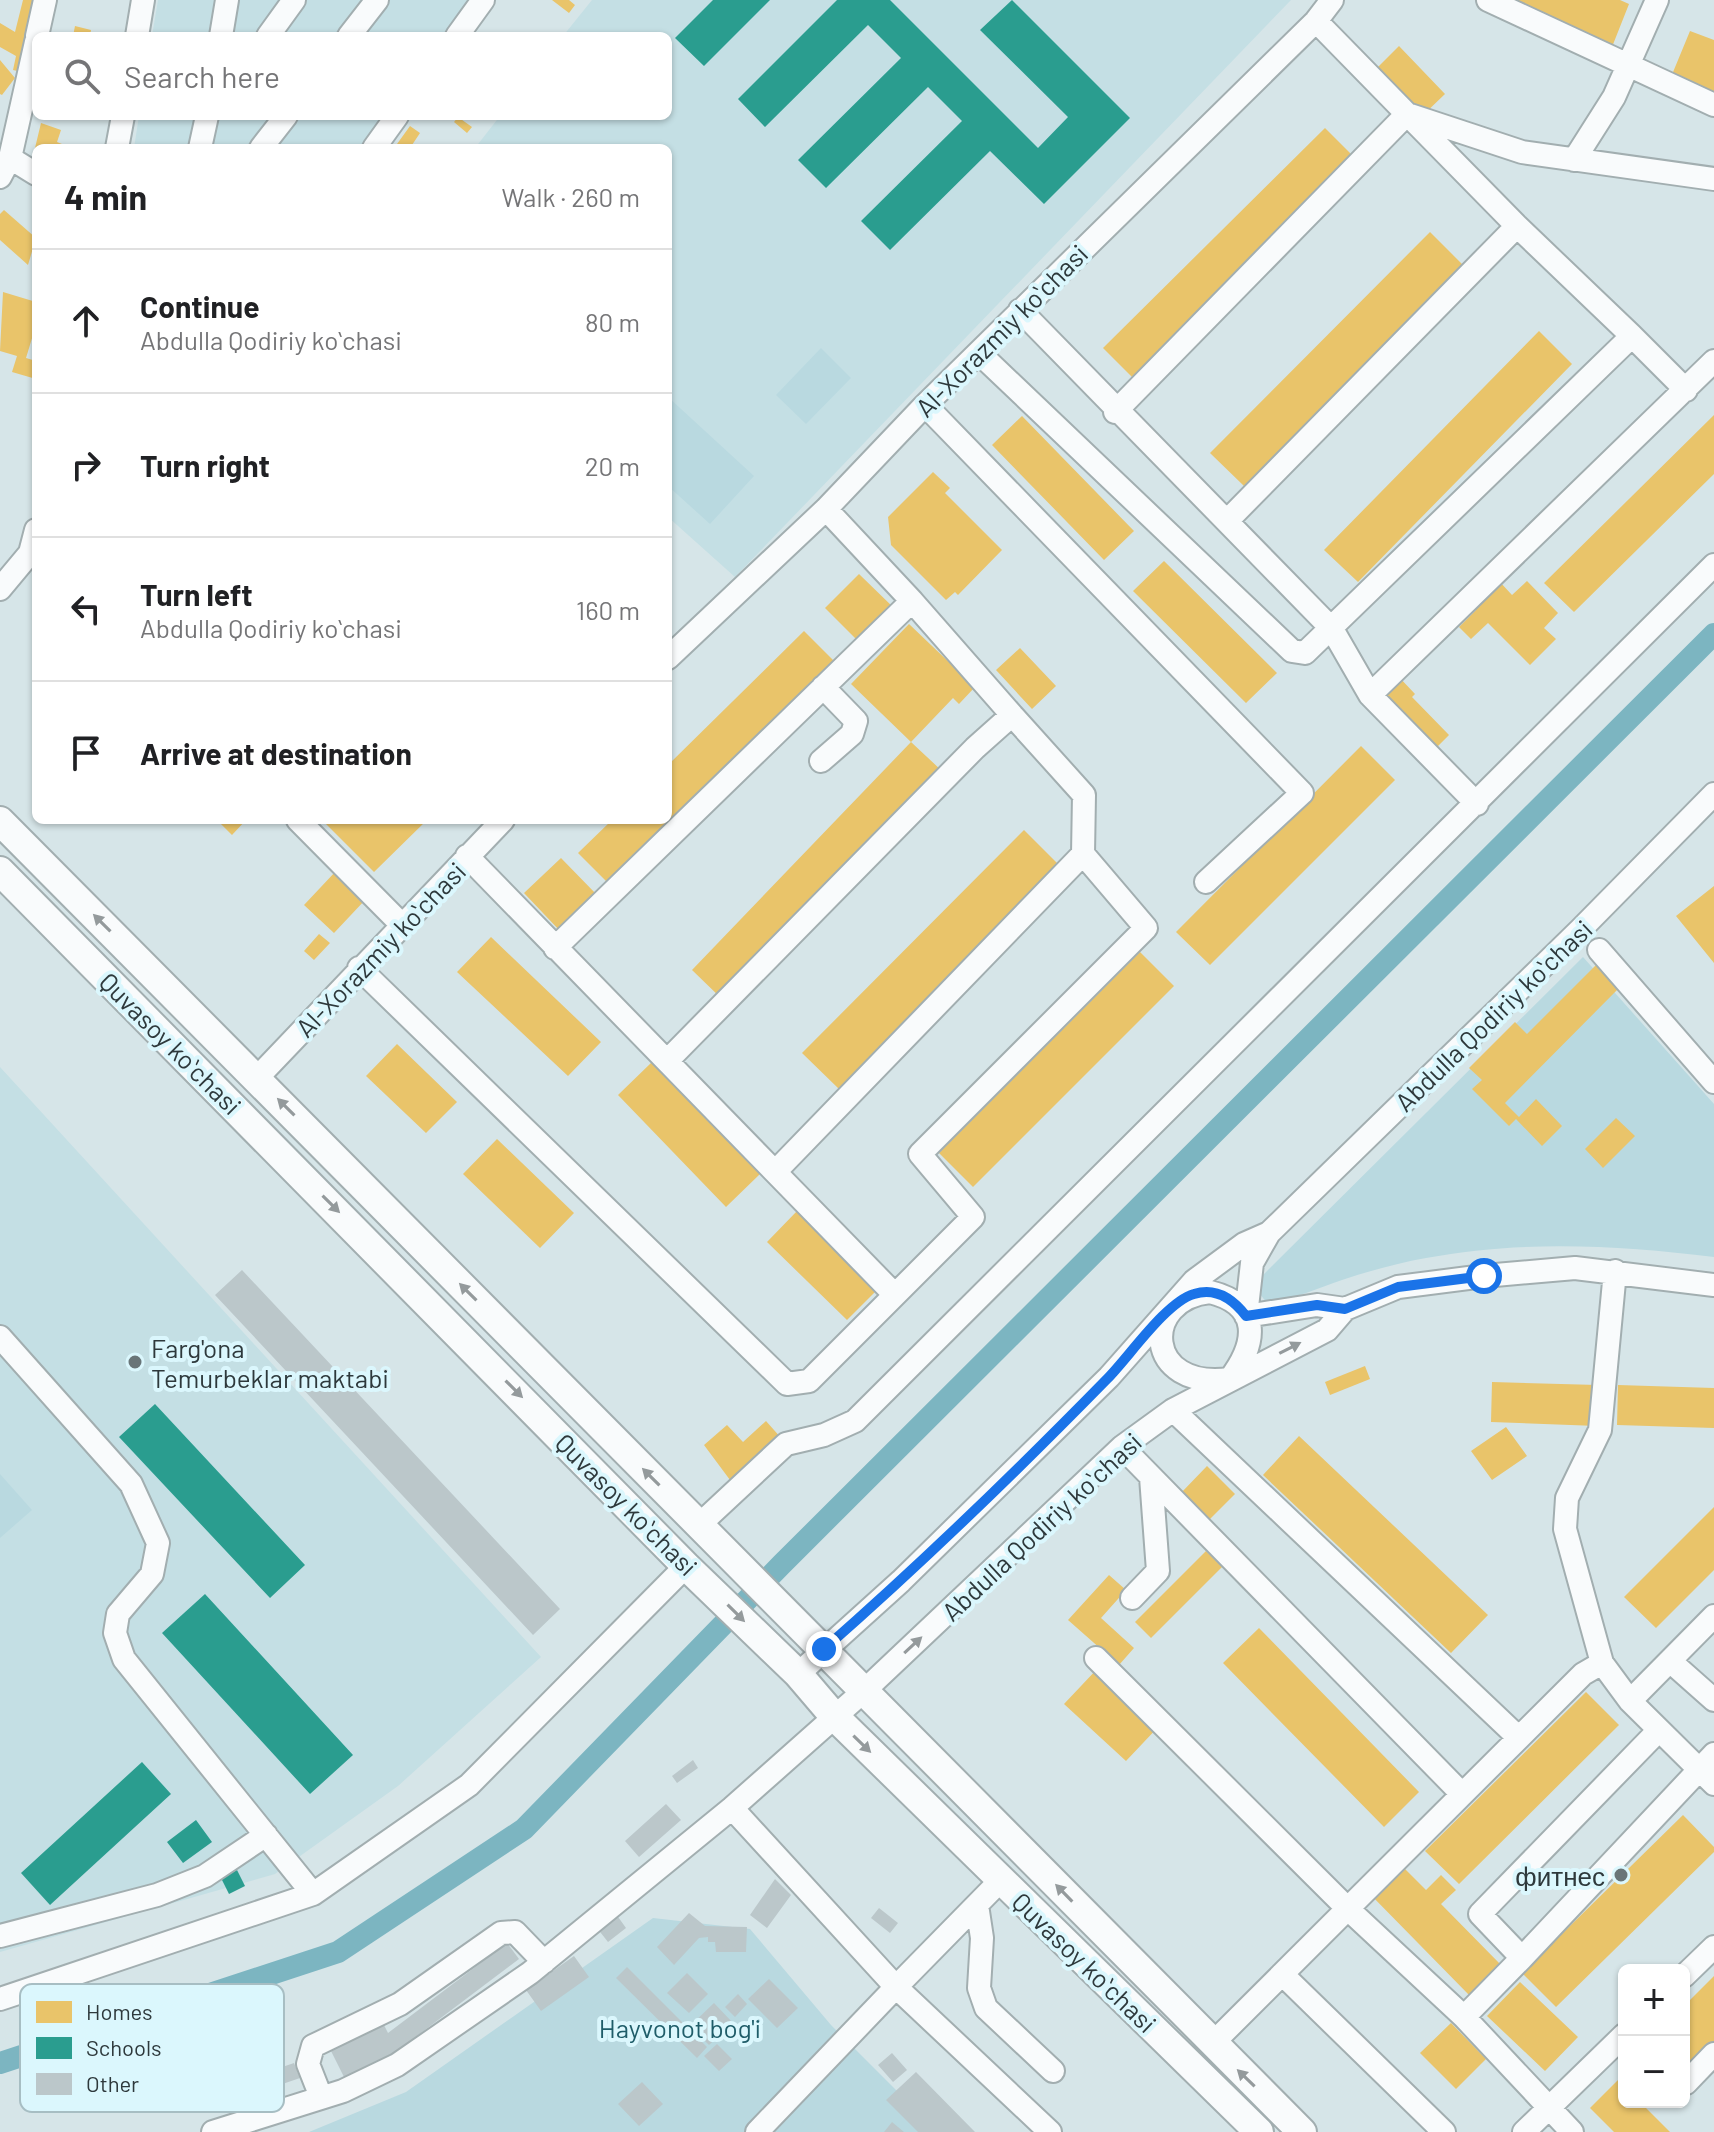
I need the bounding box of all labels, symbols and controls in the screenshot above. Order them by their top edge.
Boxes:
search box [32,32,672,120]
icon: search [60,54,104,98]
text: Search here [124,58,280,94]
text: 4 min [64,176,147,217]
text: Walk · 260 m [502,181,640,212]
street label: Al-Xorazmiy koʻchasi [908,237,1094,423]
text: Continue [140,288,260,324]
icon: ahead [64,299,108,343]
text: 80 m [585,306,640,337]
text: Abdulla Qodiriy koʻchasi [140,324,402,355]
icon: right [64,443,108,487]
text: Turn right [140,447,270,483]
text: 20 m [585,450,640,481]
text: Turn left [140,576,253,612]
icon: left [64,587,108,631]
text: 160 m [576,594,640,625]
text: Abdulla Qodiriy koʻchasi [140,612,402,643]
icon: arrive [64,731,108,775]
text: Arrive at destination [140,735,412,771]
street label: Al-Xorazmiy koʻchasi [289,855,471,1043]
street label: Abdulla Qodiriy koʻchasi [1388,913,1598,1117]
one-way arrow [93,914,112,933]
street label: Quvasoy koʻchasi [94,966,248,1120]
one-way arrow [277,1098,295,1117]
one-way arrow [321,1194,340,1213]
route start [1466,1258,1502,1294]
one-way arrow [459,1283,478,1302]
place label: Farg'ona Temurbeklar maktabi [151,1332,389,1393]
one-way arrow [1279,1342,1302,1355]
marker: Farg'ona Temurbeklar maktabi [126,1353,144,1371]
one-way arrow [504,1379,523,1398]
street label: Abdulla Qodiriy koʻchasi [935,1425,1147,1627]
street label: Quvasoy koʻchasi [550,1427,704,1581]
one-way arrow [642,1468,661,1487]
one-way arrow [726,1603,745,1622]
route end [806,1631,842,1667]
one-way arrow [903,1637,922,1655]
one-way arrow [852,1734,871,1752]
place label: фитнес [1515,1860,1605,1891]
marker: фитнес [1612,1866,1630,1884]
one-way arrow [1055,1884,1073,1903]
street label: Quvasoy koʻchasi [1007,1886,1163,2038]
map controls [1618,1964,1690,2108]
button: + [1618,1964,1690,2036]
legend [20,1984,284,2112]
text: Homes [86,1998,153,2024]
park label: Hayvonot bog'i [599,2012,761,2043]
text: Schools [86,2034,162,2060]
button: − [1618,2036,1690,2108]
one-way arrow [1237,2069,1256,2087]
text: Other [86,2070,139,2096]

